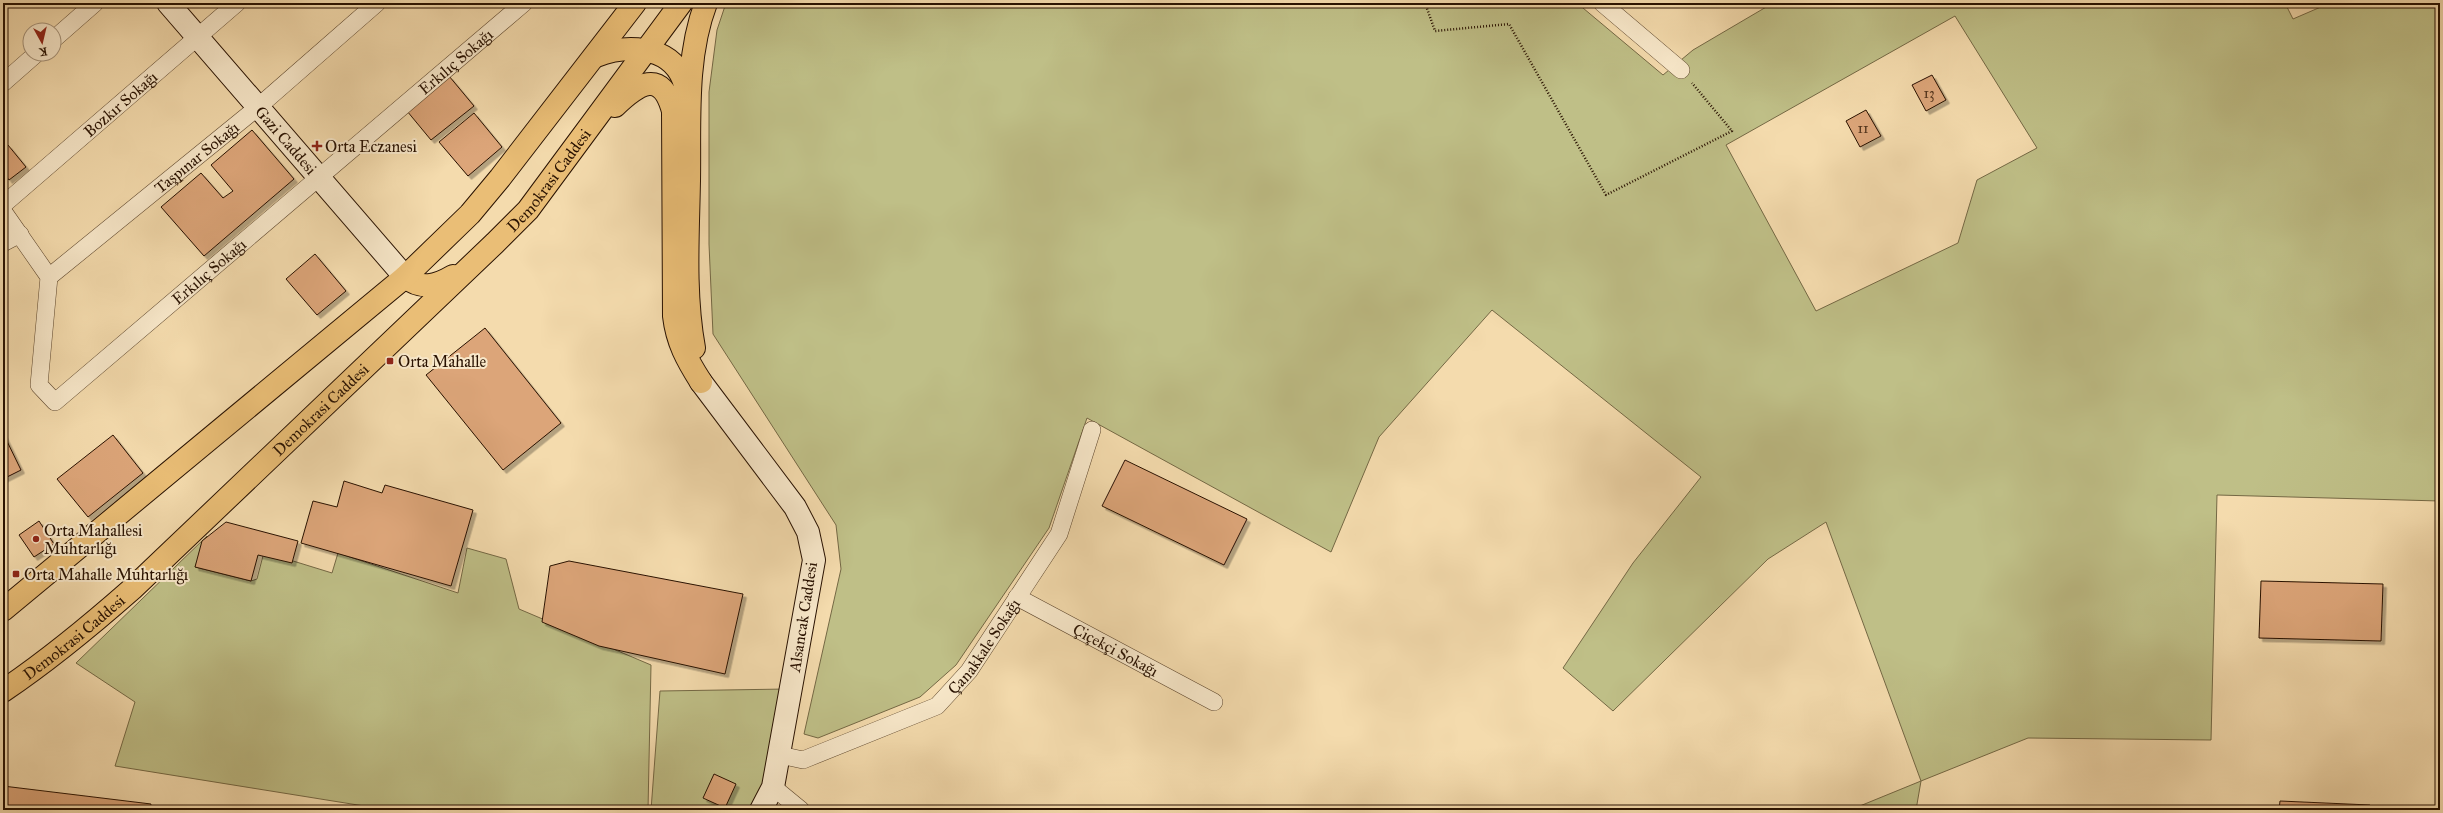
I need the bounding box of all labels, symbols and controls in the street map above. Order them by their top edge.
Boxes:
north arrow [22,22,62,62]
street label: Erkılıç Sokağı [414,24,497,98]
text: K [37,44,48,59]
street label: Bozkır Sokağı [80,66,161,141]
house number: 13 [1923,85,1935,102]
street label: Gazi Caddesi [252,102,322,178]
street label: Taşpınar Sokağı [150,117,243,197]
house number: 11 [1857,120,1869,137]
street label: Demokrasi Caddesi [503,124,595,235]
place label: Orta Eczanesi [325,137,418,156]
marker: Orta Eczanesi [312,141,322,151]
street label: Erkılıç Sokağı [168,234,250,308]
place label: Orta Mahalle [398,352,487,371]
marker: Orta Mahalle [385,356,395,366]
street label: Demokrasi Caddesi [269,359,373,459]
place label: Orta Mahallesi Muhtarlığı [44,521,143,559]
marker: Orta Mahallesi Muhtarlığı [31,534,41,544]
street label: Alsancak Caddesi [785,560,821,674]
place label: Orta Mahalle Muhtarlığı [24,565,189,585]
marker: Orta Mahalle Muhtarlığı [11,569,21,579]
street label: Demokrasi Caddesi [19,590,129,684]
street label: Çanakkale Sokağı [943,594,1024,698]
street label: Çiçekçi Sokağı [1070,619,1162,680]

